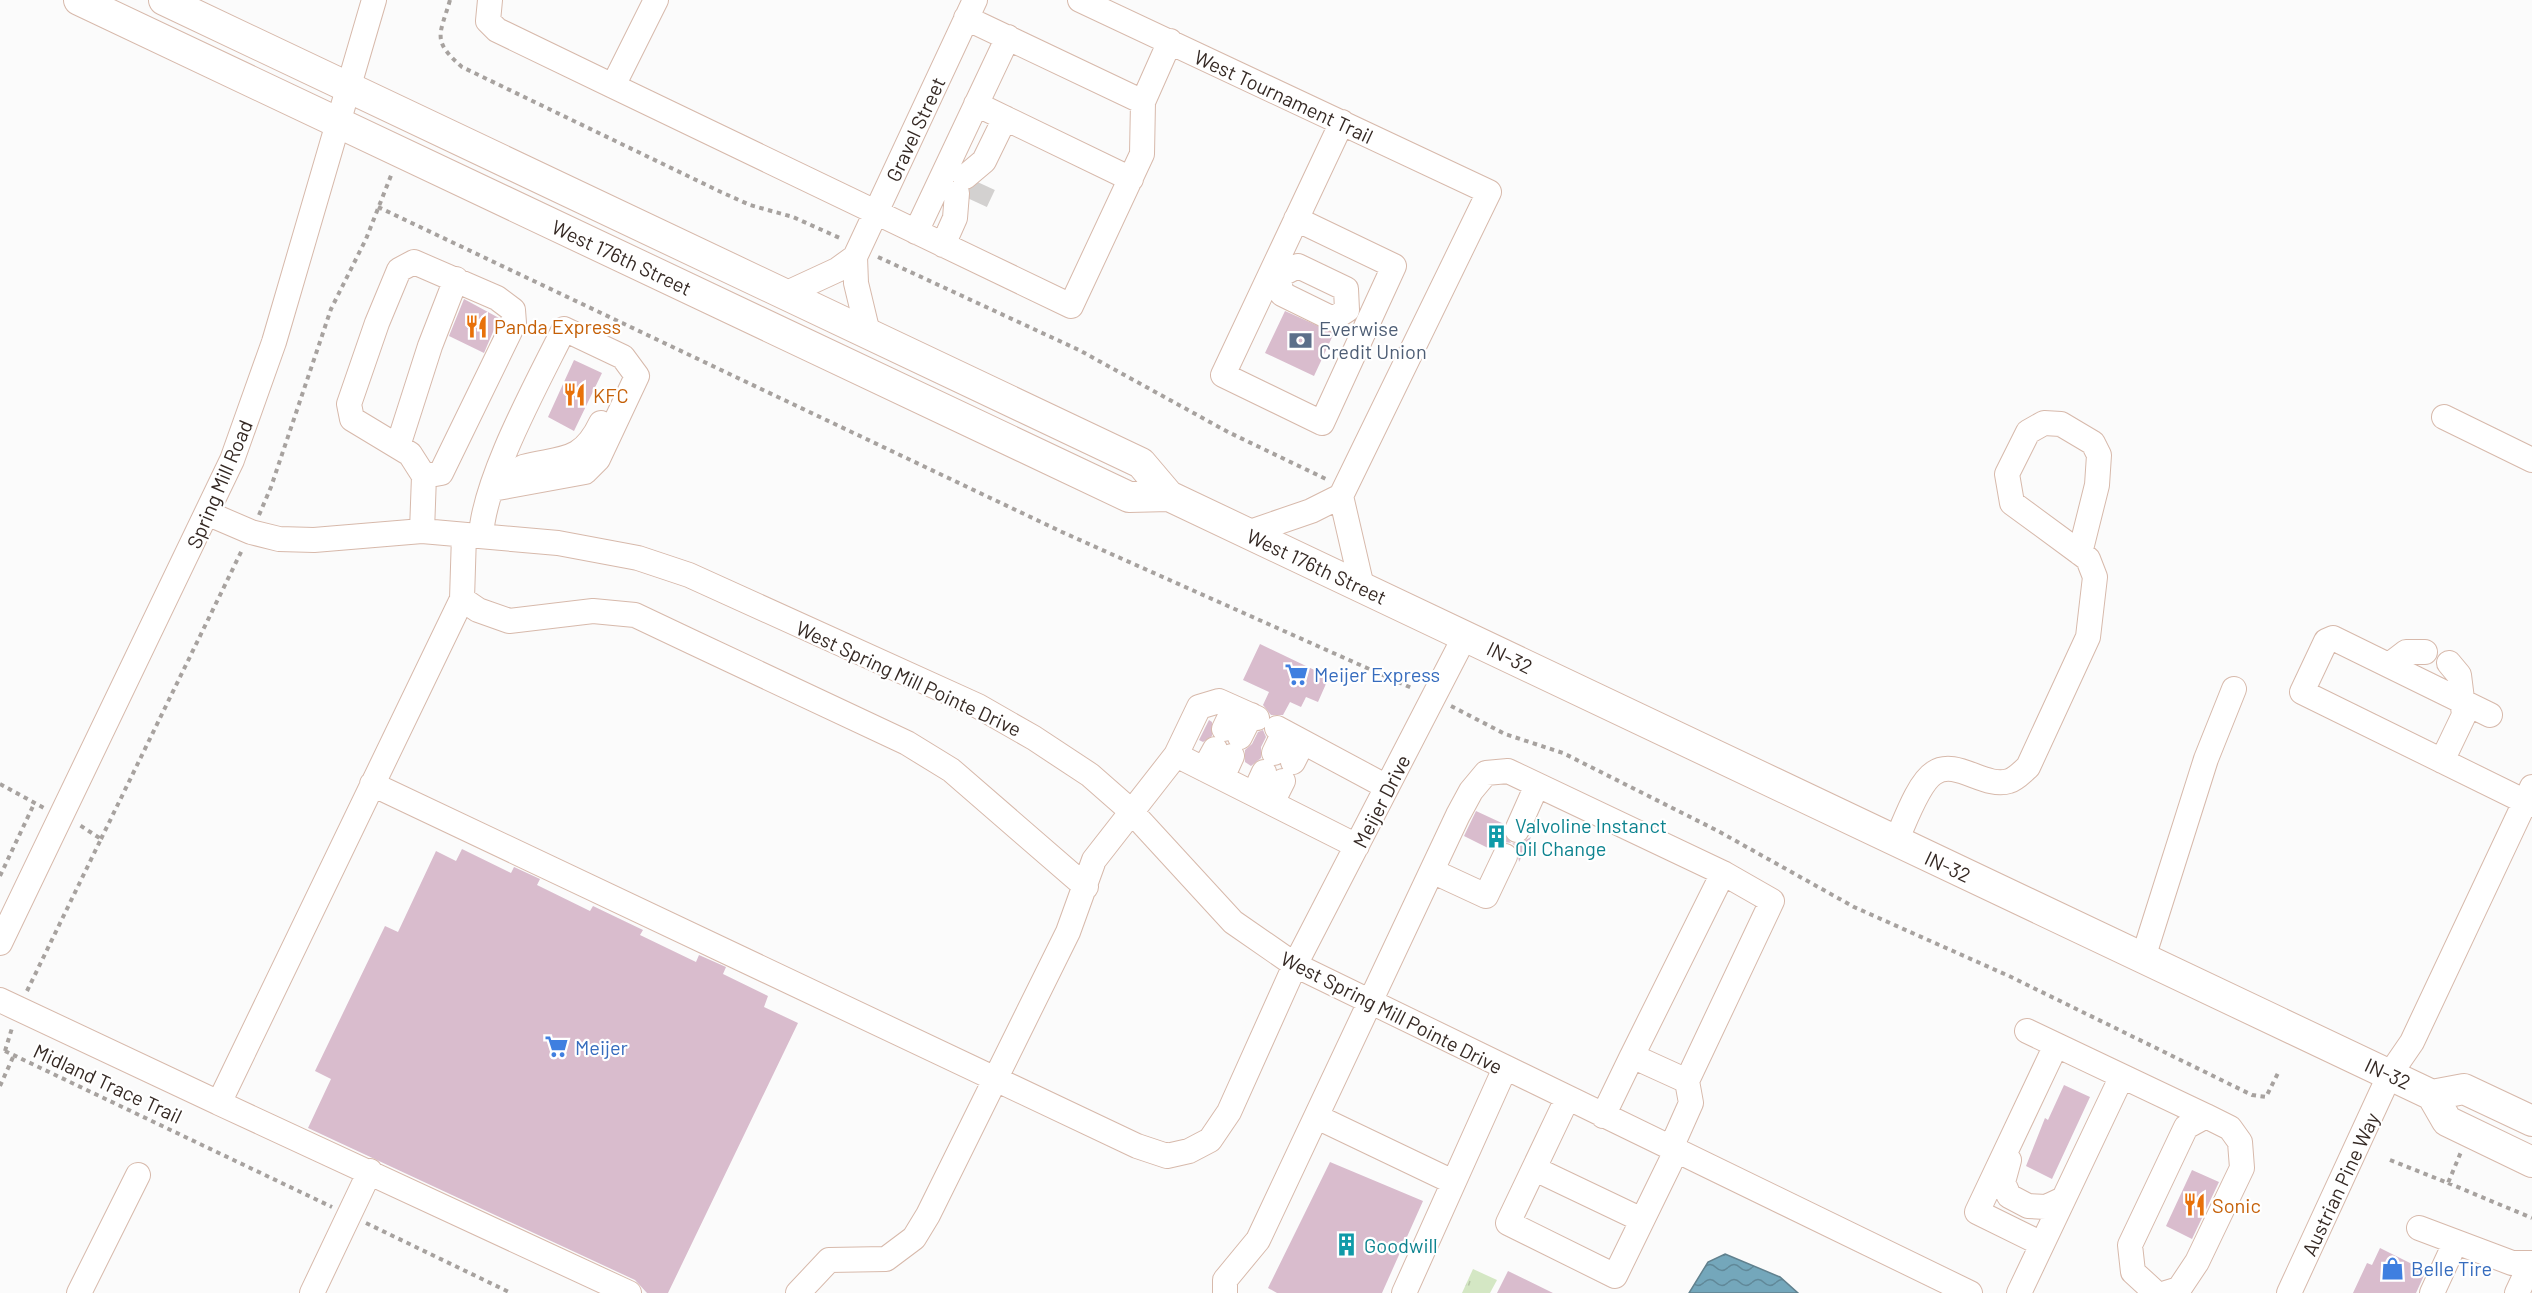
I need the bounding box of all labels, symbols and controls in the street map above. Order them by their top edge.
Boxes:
street label: West Tournament Trail [1191,44,1377,148]
street label: Gravel Street [880,73,950,185]
street label: West 176th Street [548,214,696,300]
restaurant icon: Panda Express [463,313,489,339]
place label: Panda Express [494,314,621,338]
place label: Everwise Credit Union [1319,316,1427,363]
bank icon: Everwise Credit Union [1288,327,1314,353]
restaurant icon: KFC [562,382,588,408]
place label: KFC [593,383,629,407]
street label: Spring Mill Road [181,416,257,552]
street label: West 176th Street [1243,523,1391,609]
street label: West Spring Mill Pointe Drive [793,615,1025,741]
street label: IN-32 [1483,636,1537,678]
supermarket icon: Meijer Express [1283,661,1309,687]
place label: Meijer Express [1314,662,1440,686]
street label: Meijer Drive [1347,750,1415,852]
place label: Valvoline Instanct Oil Change [1515,813,1667,860]
building icon: Valvoline Instanct Oil Change [1484,823,1510,849]
street label: IN-32 [1921,845,1975,887]
street label: West Spring Mill Pointe Drive [1277,946,1507,1078]
supermarket icon: Meijer [544,1034,570,1060]
place label: Meijer [575,1035,628,1059]
street label: Midland Trace Trail [30,1038,186,1128]
street label: IN-32 [2361,1052,2415,1094]
street label: Austrian Pine Way [2296,1109,2384,1259]
restaurant icon: Sonic [2181,1192,2207,1218]
place label: Sonic [2212,1193,2261,1217]
building icon: Goodwill [1333,1232,1359,1258]
place label: Goodwill [1364,1233,1438,1257]
shop icon: Belle Tire [2380,1255,2406,1281]
place label: Belle Tire [2411,1256,2492,1280]

